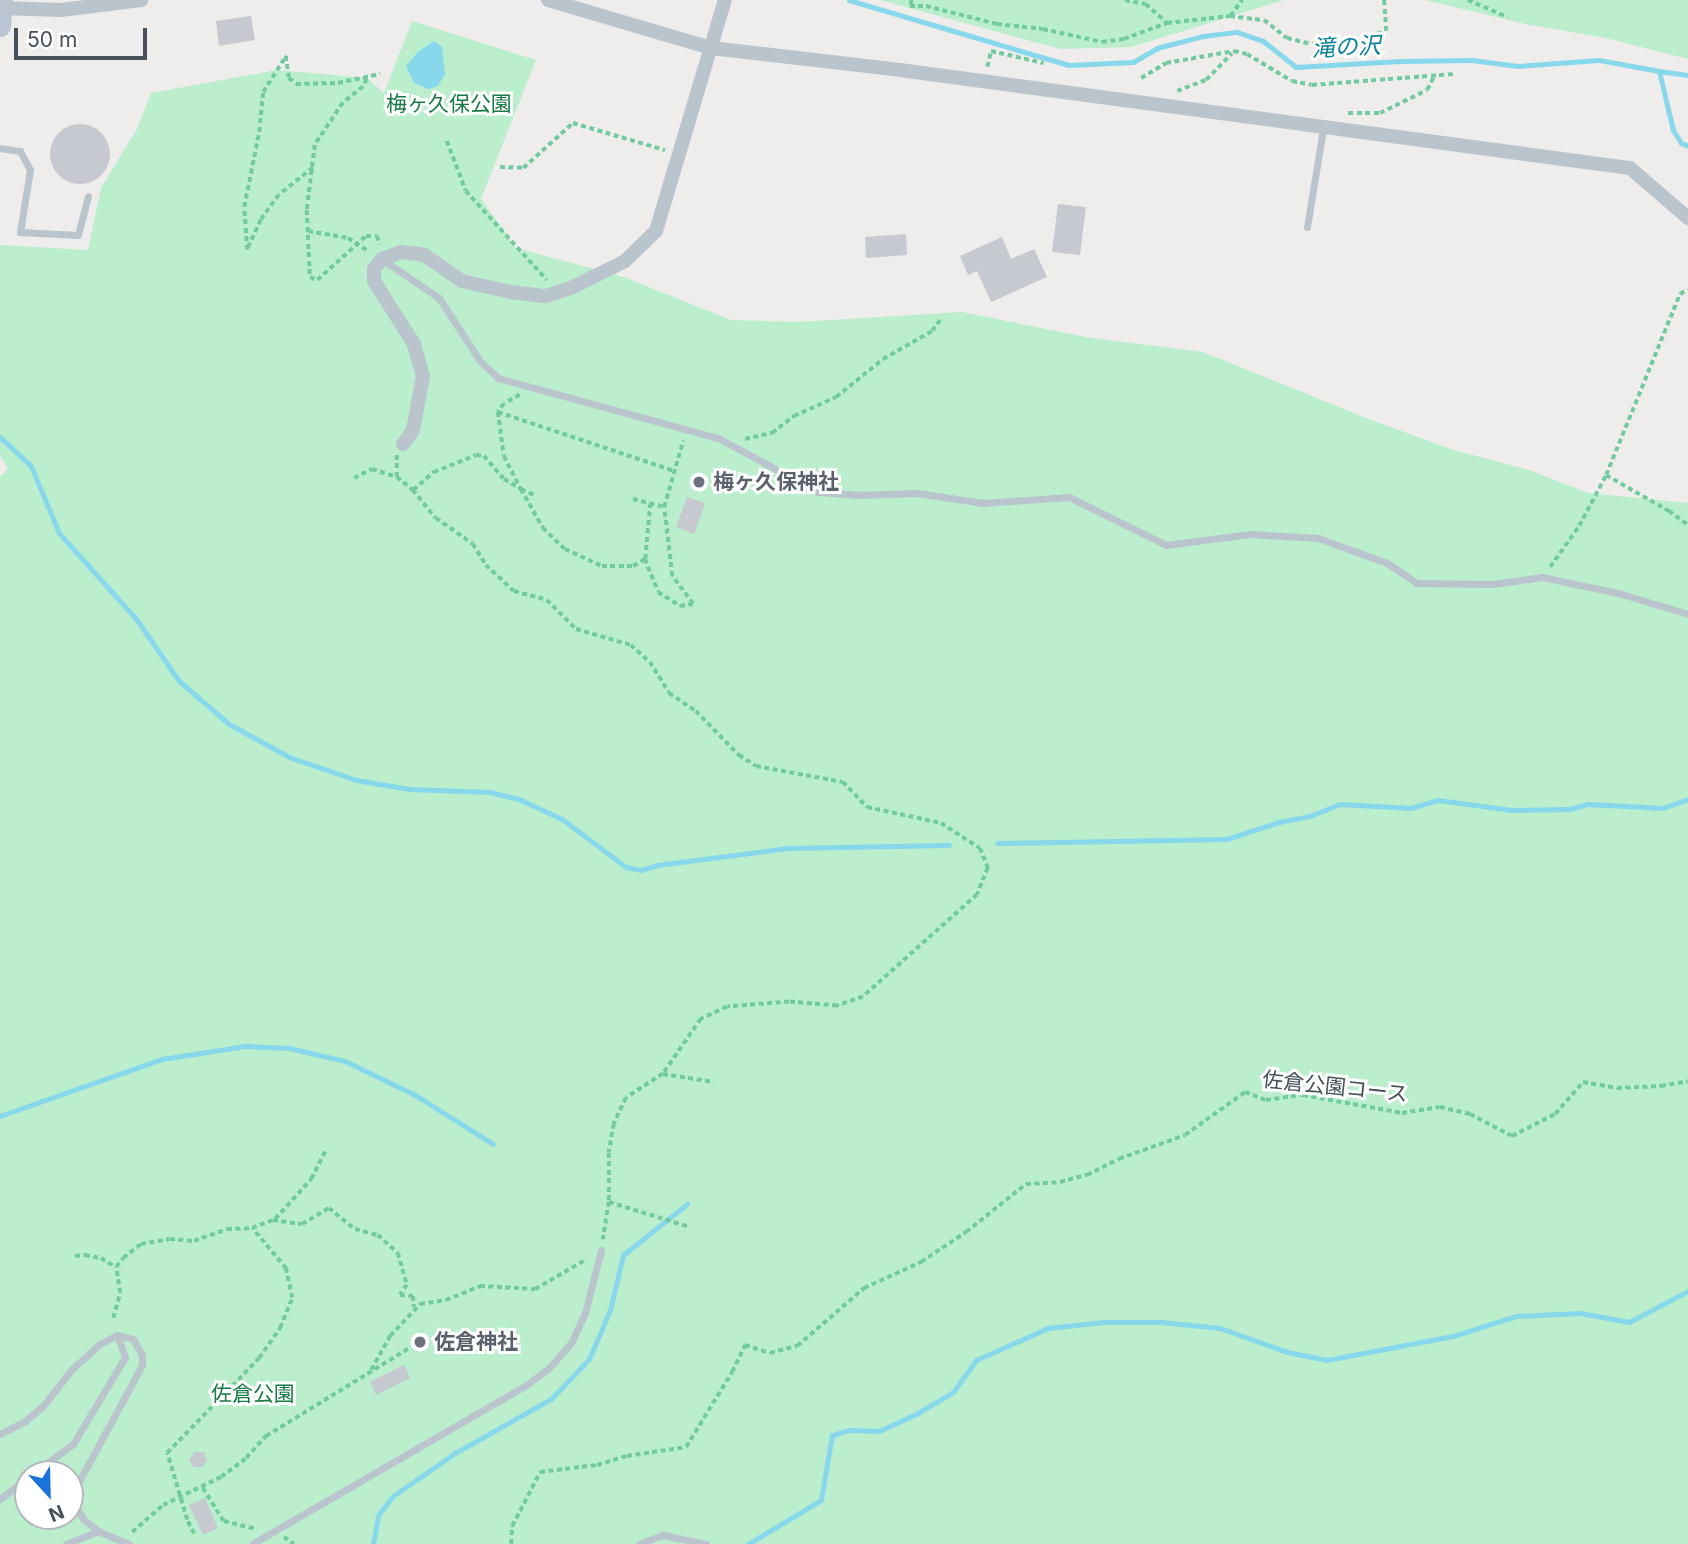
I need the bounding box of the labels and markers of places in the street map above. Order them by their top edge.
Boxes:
place label: 梅ヶ久保神社 [713,469,839,495]
marker: 梅ヶ久保神社 [691,474,707,490]
place label: 佐倉神社 [434,1329,518,1355]
marker: 佐倉神社 [412,1334,428,1350]

